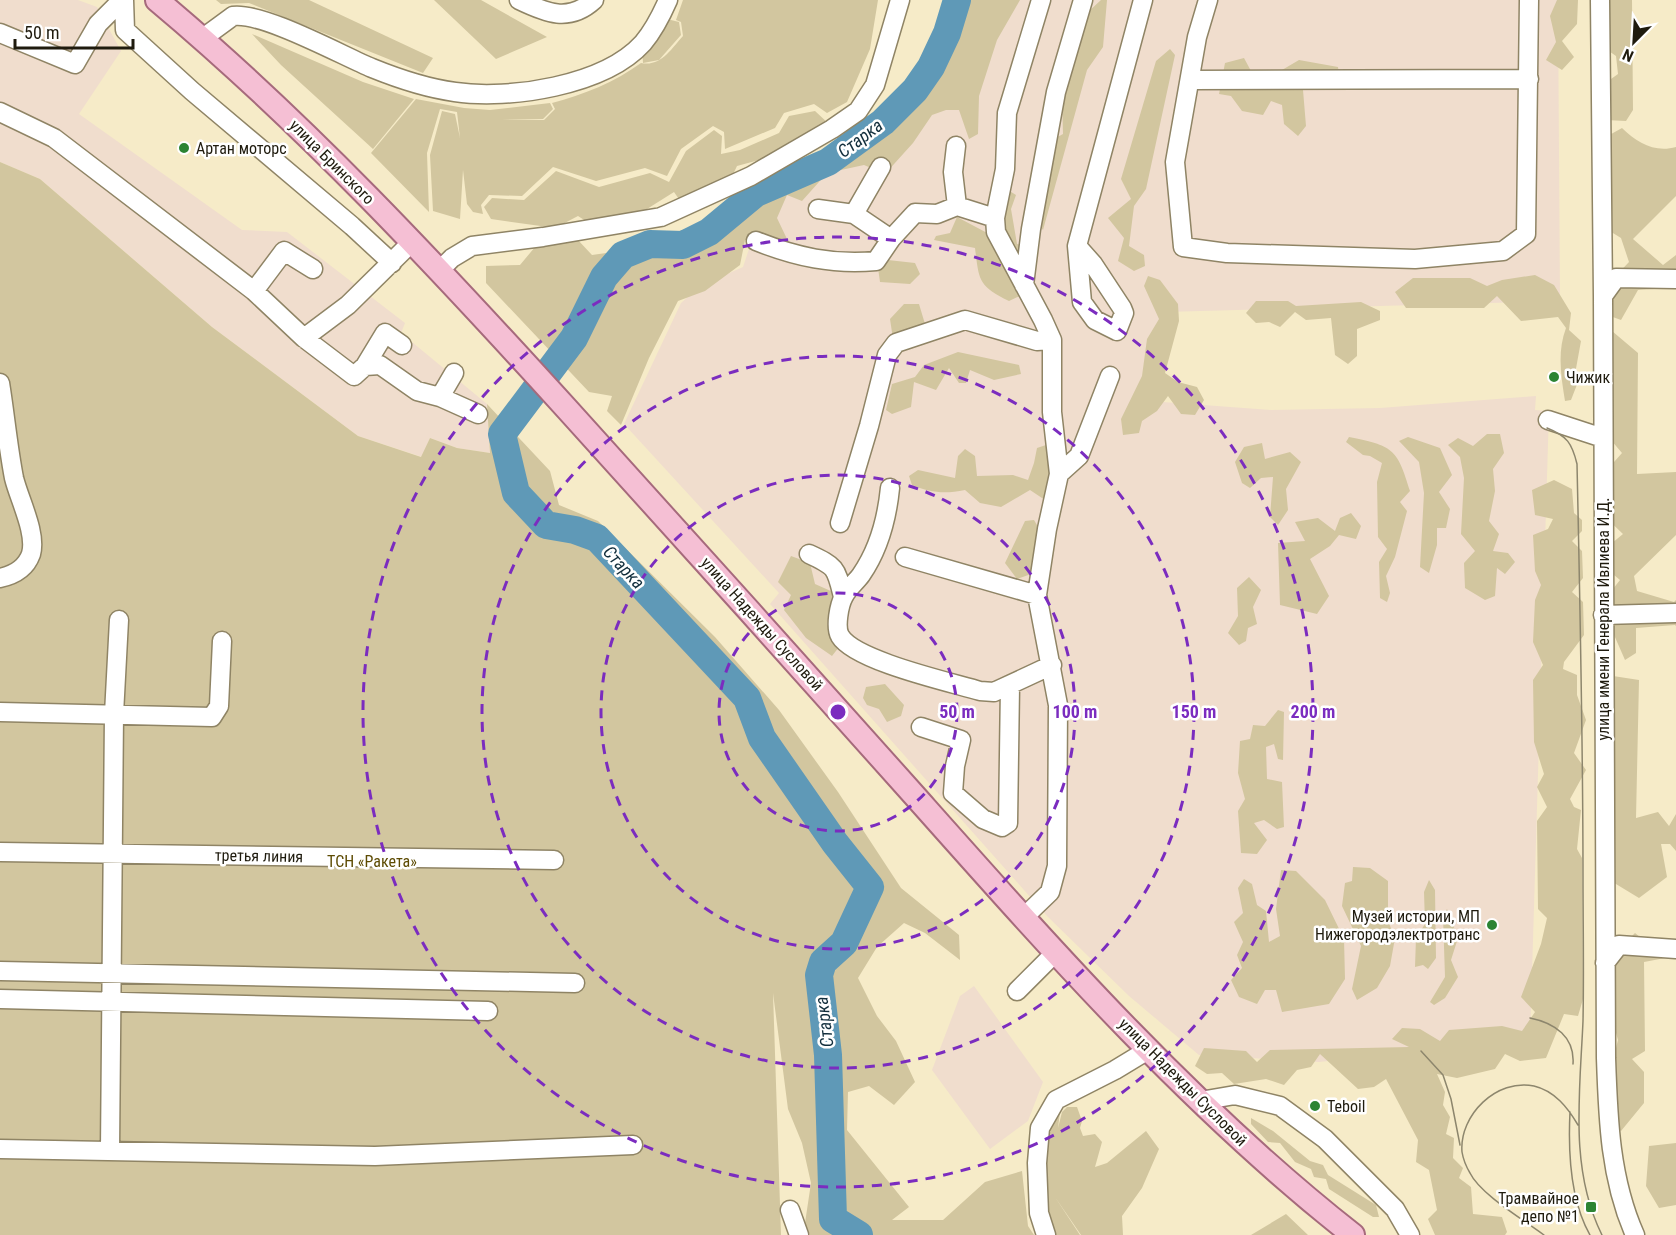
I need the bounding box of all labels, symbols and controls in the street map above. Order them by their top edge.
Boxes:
scale bar [15,12,134,50]
north arrow [1604,12,1664,72]
text: 50 m [24,22,59,43]
text: N [1620,45,1636,66]
water label: Старка [833,114,887,162]
street label: улица Бринского [286,116,378,208]
place label: Артан моторс [196,139,287,158]
marker: Артан моторс [177,141,191,155]
place label: Чижик [1566,368,1611,387]
marker: Чижик [1547,370,1561,384]
street label: улица имени Генерала Ивлиева И.Д. [1594,498,1613,740]
water label: Старка [599,541,649,593]
street label: улица Надежды Сусловой [697,553,827,695]
text: 50 m [939,701,975,722]
text: 100 m [1053,701,1097,722]
text: 150 m [1172,701,1216,722]
text: 200 m [1291,701,1335,722]
centre of rings [828,702,848,722]
street label: третья линия [215,846,303,866]
park label: ТСН «Ракета» [327,852,417,871]
place label: Музей истории, МП Нижегородэлектротранс [1315,907,1480,944]
marker: Музей истории, МП Нижегородэлектротранс [1485,918,1499,932]
water label: Старка [810,995,838,1049]
street label: улица Надежды Сусловой [1115,1014,1251,1150]
place label: Teboil [1327,1097,1365,1116]
marker: Teboil [1308,1099,1322,1113]
place label: Трамвайное депо №1 [1498,1189,1579,1226]
marker: Трамвайное депо №1 [1584,1200,1598,1214]

